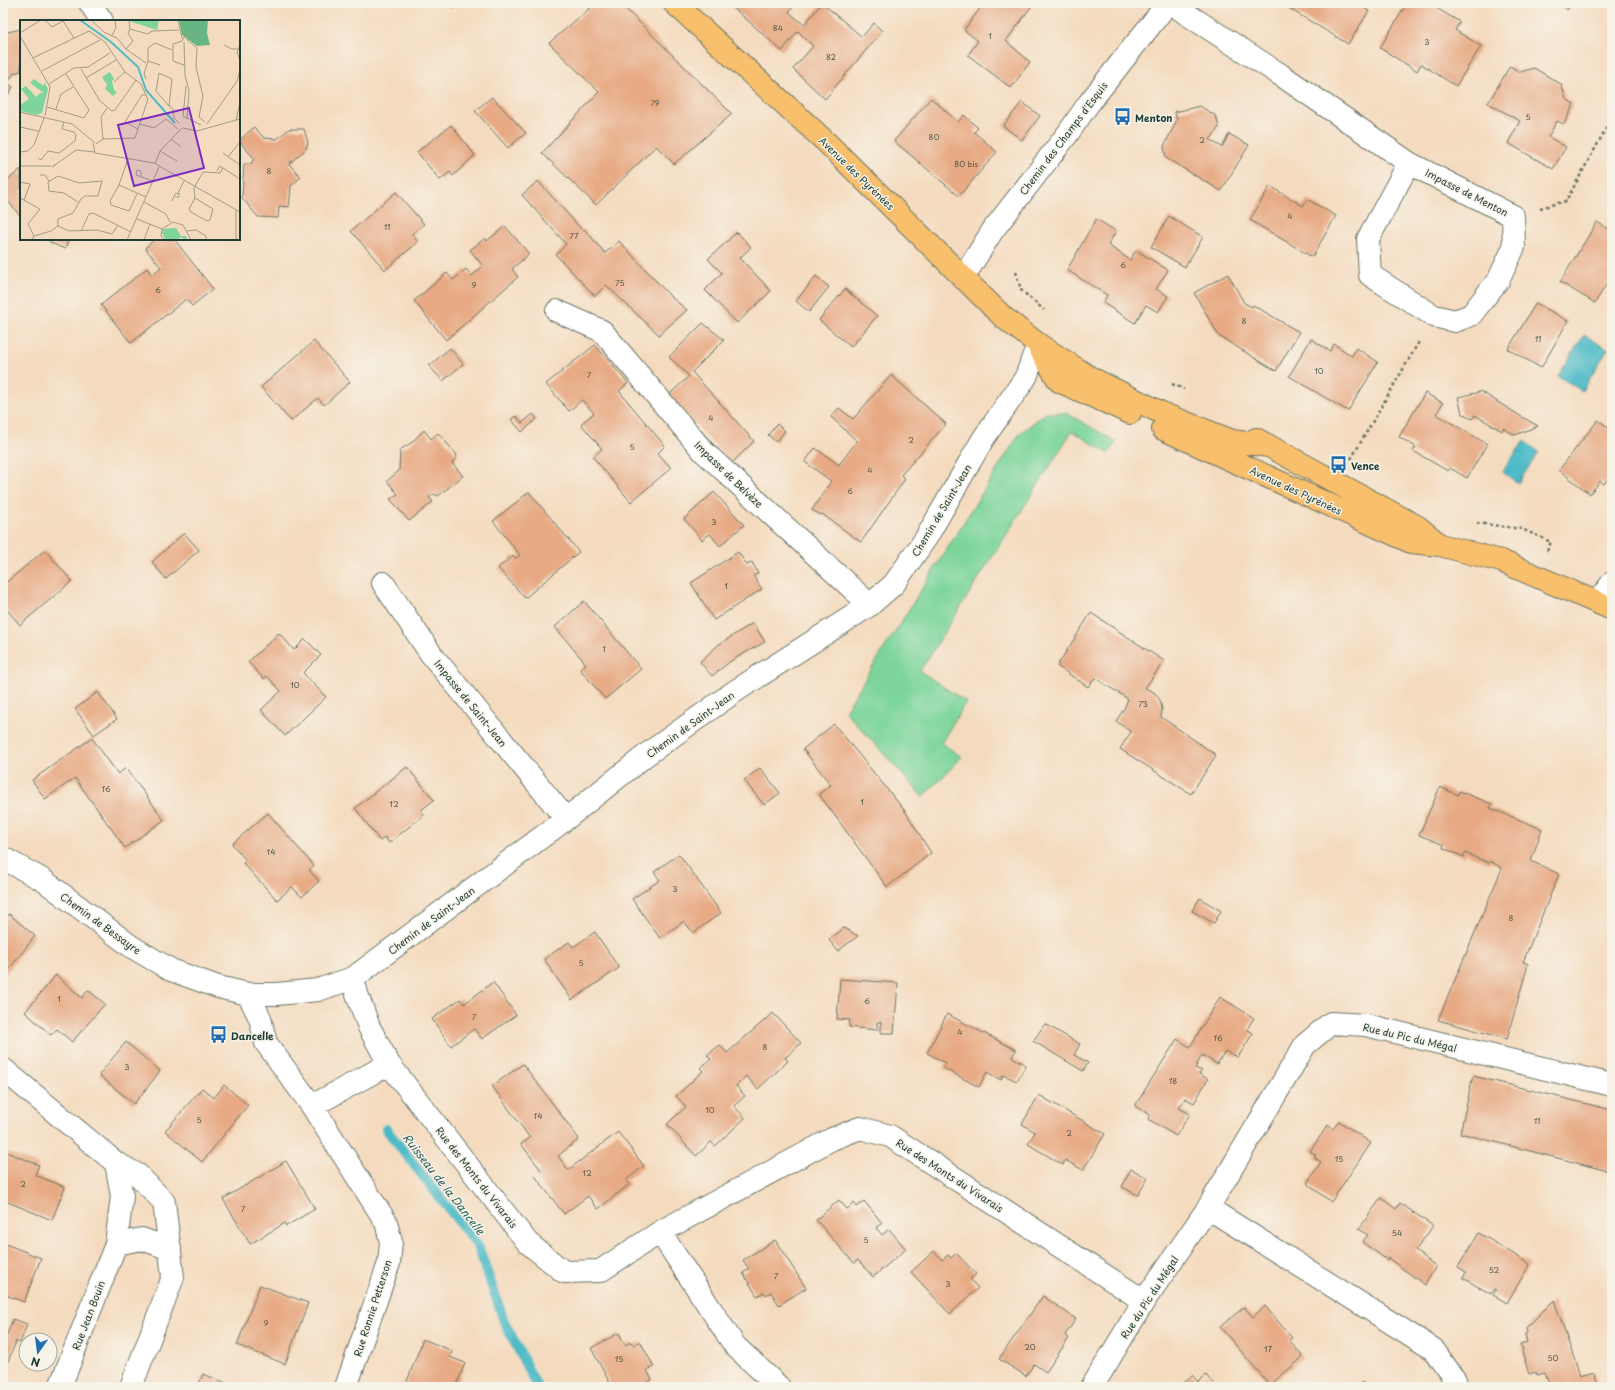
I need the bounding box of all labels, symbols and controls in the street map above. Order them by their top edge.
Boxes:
inset map [20,20,240,240]
house number: 84 [773,22,783,34]
house number: 1 [988,30,992,42]
house number: 3 [1424,36,1430,48]
house number: 82 [826,51,836,63]
street label: Chemin des Champs d'Esquis [1015,78,1111,198]
house number: 79 [650,97,660,109]
bus stop icon: Menton [1112,107,1132,127]
place label: Menton [1135,110,1173,125]
house number: 5 [1525,111,1531,123]
house number: 80 [929,131,940,143]
street label: Avenue des Pyrénées [815,133,898,214]
house number: 2 [1199,134,1205,146]
house number: 80 bis [954,158,978,170]
house number: 8 [267,165,272,177]
street label: Impasse de Menton [1423,165,1511,219]
house number: 4 [1287,210,1293,222]
house number: 11 [384,221,390,233]
house number: 77 [570,230,579,242]
house number: 6 [1120,259,1126,271]
house number: 75 [615,277,625,289]
house number: 9 [472,279,477,291]
house number: 6 [155,284,161,296]
house number: 8 [1242,315,1247,327]
house number: 11 [1535,333,1541,345]
house number: 10 [1314,365,1324,377]
house number: 7 [587,369,592,381]
house number: 4 [708,412,714,424]
house number: 2 [908,434,914,446]
street label: Impasse de Belvèze [691,437,767,511]
house number: 5 [629,441,635,453]
bus stop icon: Vence [1328,455,1348,475]
place label: Vence [1351,458,1380,473]
street label: Chemin de Saint-Jean [907,461,975,559]
street label: Avenue des Pyrénées [1247,462,1345,519]
house number: 4 [867,464,873,476]
house number: 6 [847,485,853,497]
house number: 3 [711,516,717,528]
house number: 1 [724,580,728,592]
house number: 1 [602,643,606,655]
street label: Impasse de Saint-Jean [431,656,511,750]
house number: 10 [290,679,300,691]
street label: Chemin de Saint-Jean [643,687,737,761]
house number: 73 [1138,698,1148,710]
house number: 16 [101,783,111,795]
house number: 1 [860,796,864,808]
house number: 12 [389,798,399,810]
house number: 14 [267,846,275,858]
street label: Chemin de Saint-Jean [384,882,478,958]
house number: 3 [672,883,678,895]
street label: Chemin de Bessayre [58,889,144,957]
house number: 8 [1509,912,1514,924]
house number: 5 [578,957,584,969]
house number: 1 [57,993,61,1005]
house number: 6 [864,995,870,1007]
house number: 7 [472,1011,477,1023]
street label: Rue du Pic du Mégal [1361,1019,1459,1055]
bus stop icon: Dancelle [208,1025,228,1045]
house number: 4 [957,1026,963,1038]
place label: Dancelle [231,1028,274,1043]
house number: 16 [1213,1032,1223,1044]
house number: 8 [763,1041,768,1053]
house number: 3 [124,1061,130,1073]
house number: 18 [1169,1075,1177,1087]
house number: 10 [705,1104,715,1116]
house number: 14 [534,1110,542,1122]
house number: 5 [196,1114,202,1126]
house number: 11 [1534,1115,1540,1127]
street label: Rue des Monts du Vivarais [433,1123,522,1231]
house number: 2 [1066,1127,1072,1139]
water label: Ruisseau de la Dancelle [399,1130,490,1239]
street label: Rue des Monts du Vivarais [893,1135,1007,1216]
house number: 15 [1335,1153,1343,1165]
house number: 12 [582,1167,592,1179]
house number: 2 [20,1178,26,1190]
house number: 7 [241,1203,246,1215]
house number: 54 [1392,1227,1402,1239]
house number: 5 [863,1234,869,1246]
street label: Rue du Pic du Mégal [1117,1252,1182,1341]
street label: Rue Ronnie Petterson [349,1258,395,1358]
house number: 52 [1489,1264,1500,1276]
house number: 7 [774,1270,779,1282]
street label: Rue Jean Bouin [68,1278,108,1352]
house number: 3 [945,1278,951,1290]
house number: 9 [264,1317,269,1329]
north arrow [18,1332,58,1372]
house number: 20 [1024,1341,1036,1353]
house number: 17 [1264,1343,1273,1355]
house number: 50 [1548,1352,1559,1364]
text: N [29,1353,42,1371]
house number: 15 [615,1353,623,1365]

